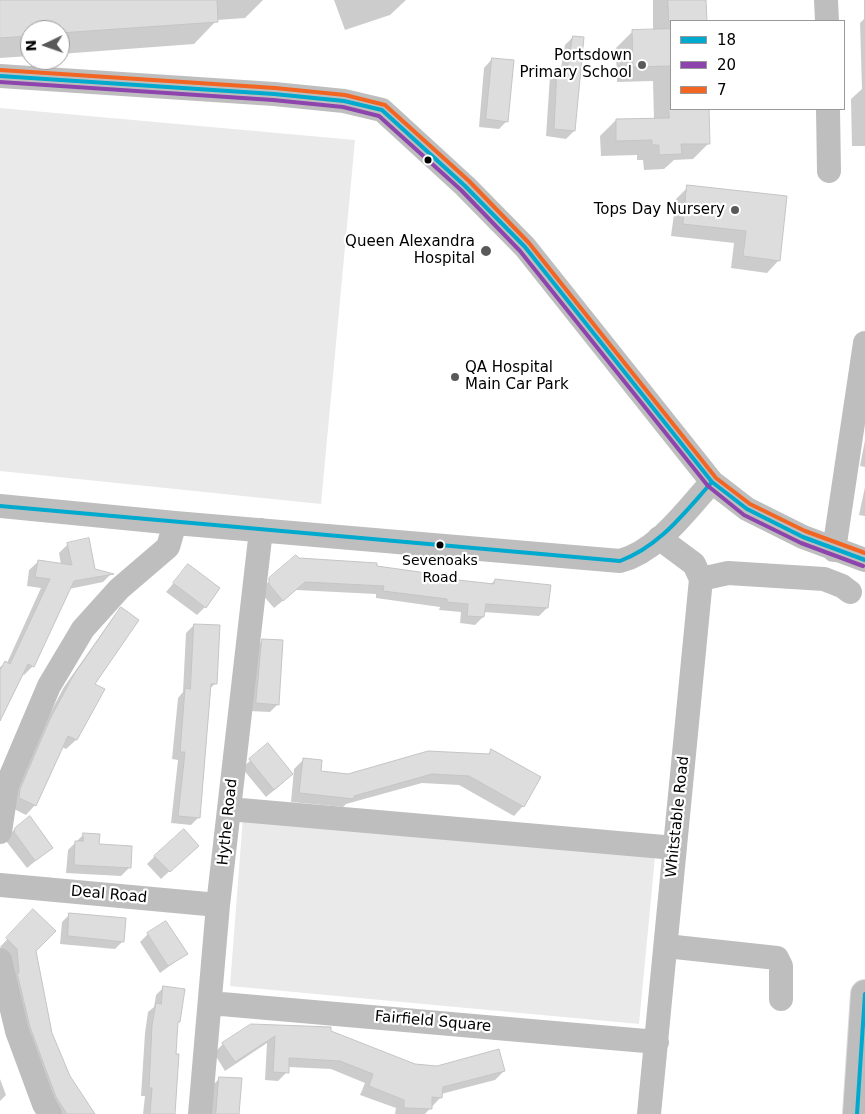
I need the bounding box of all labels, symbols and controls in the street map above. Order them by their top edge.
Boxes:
north arrow [20,20,70,70]
legend [670,20,845,110]
text: 18 [717,31,736,49]
text: N [23,39,39,52]
place label: Portsdown Primary School [519,47,632,82]
text: 20 [717,56,736,74]
marker: Portsdown Primary School [636,59,648,71]
text: 7 [717,81,727,99]
unlabelled marker [423,155,433,165]
place label: Tops Day Nursery [594,201,725,219]
marker: Tops Day Nursery [729,204,741,216]
place label: Queen Alexandra Hospital [345,233,475,268]
marker: Queen Alexandra Hospital [479,244,493,258]
place label: QA Hospital Main Car Park [465,359,569,394]
marker: QA Hospital Main Car Park [449,371,461,383]
marker: Sevenoaks Road [435,540,445,550]
place label: Sevenoaks Road [402,553,478,586]
street label: Whitstable Road [663,755,693,879]
street label: Hythe Road [214,778,242,866]
street label: Deal Road [70,883,148,907]
street label: Fairfield Square [374,1008,492,1036]

